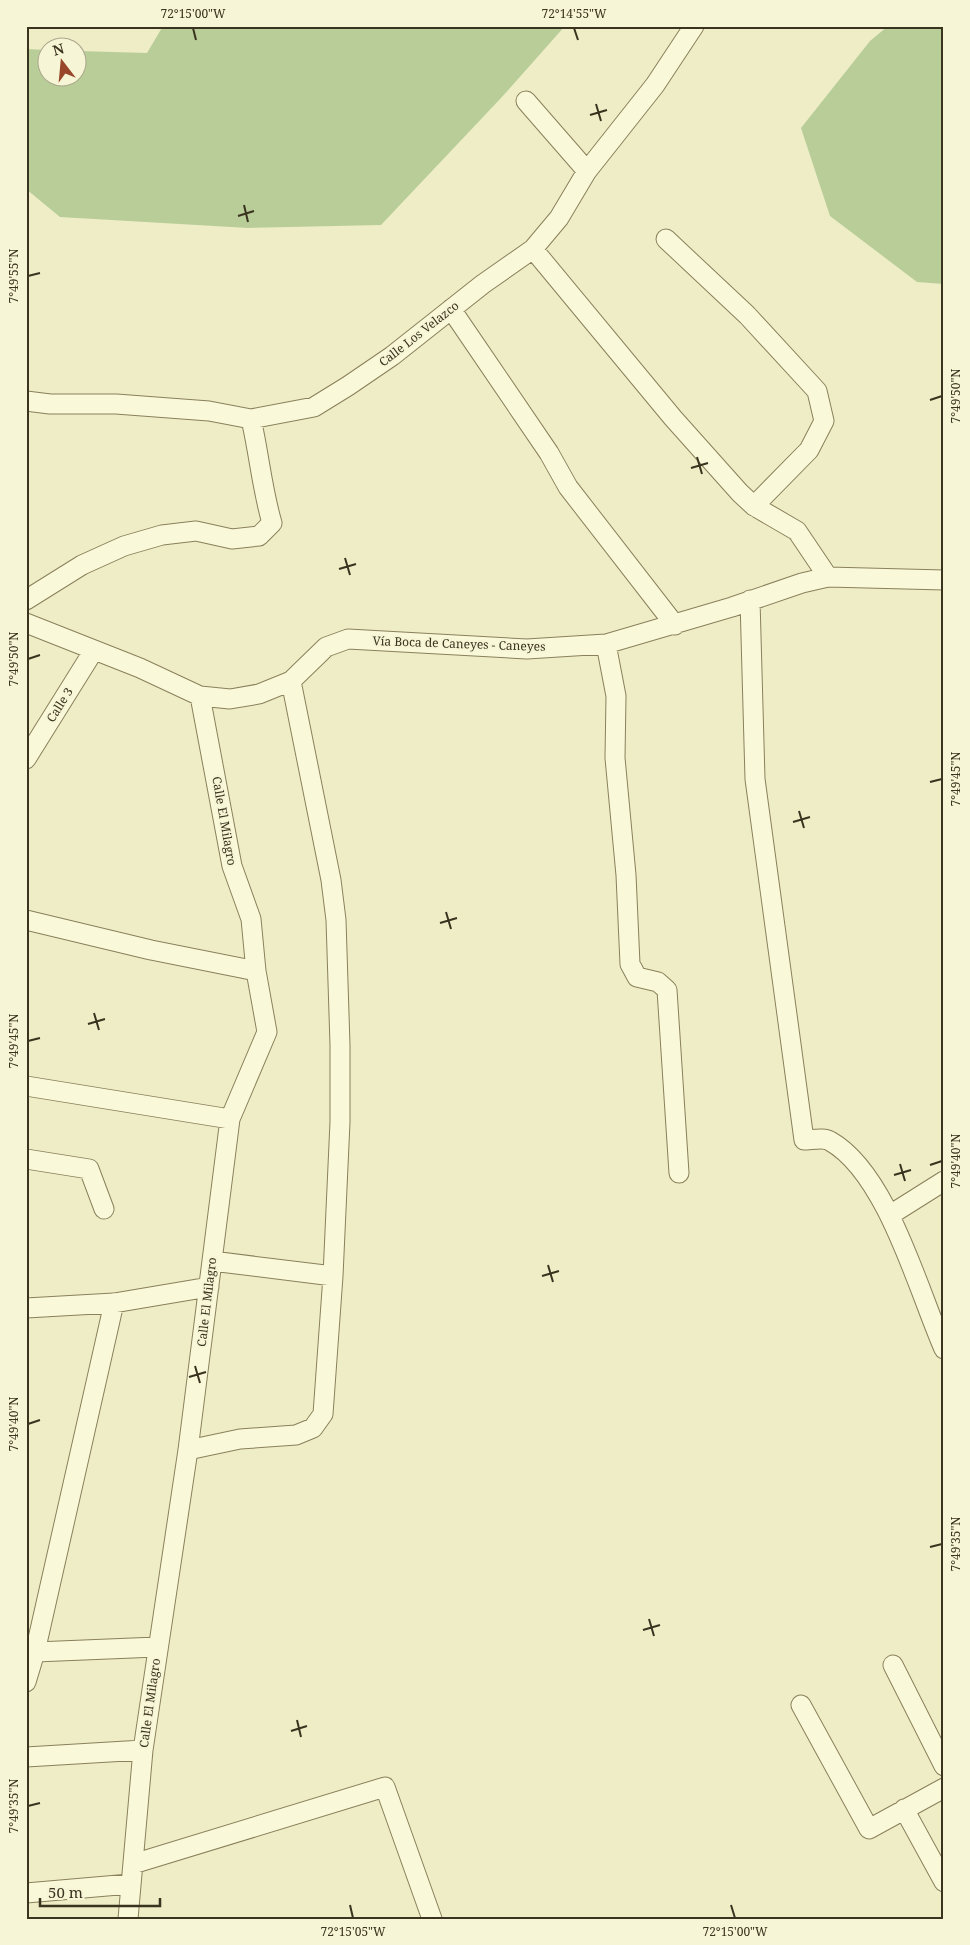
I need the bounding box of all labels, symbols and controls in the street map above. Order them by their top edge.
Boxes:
text: 72°15'00"W [160,5,226,22]
text: 72°14'55"W [541,5,607,22]
north arrow [38,38,88,88]
text: N [50,38,66,60]
text: 7°49'55"N [5,248,22,304]
street label: Calle Los Velazco [375,297,462,370]
text: 7°49'50"N [947,368,964,424]
text: 7°49'50"N [5,631,22,687]
street label: Vía Boca de Caneyes - Caneyes [372,632,546,655]
street label: Calle 3 [42,684,77,725]
text: 7°49'45"N [947,751,964,807]
street label: Calle El Milagro [208,775,241,867]
text: 7°49'45"N [5,1013,22,1069]
text: 7°49'40"N [947,1133,964,1189]
street label: Calle El Milagro [193,1256,220,1348]
text: 7°49'40"N [5,1396,22,1452]
text: 7°49'35"N [947,1516,964,1572]
street label: Calle El Milagro [135,1657,164,1749]
text: 7°49'35"N [5,1778,22,1834]
scale bar [40,1875,160,1907]
text: 50 m [48,1882,83,1902]
text: 72°15'05"W [320,1923,386,1940]
text: 72°15'00"W [702,1923,768,1940]

